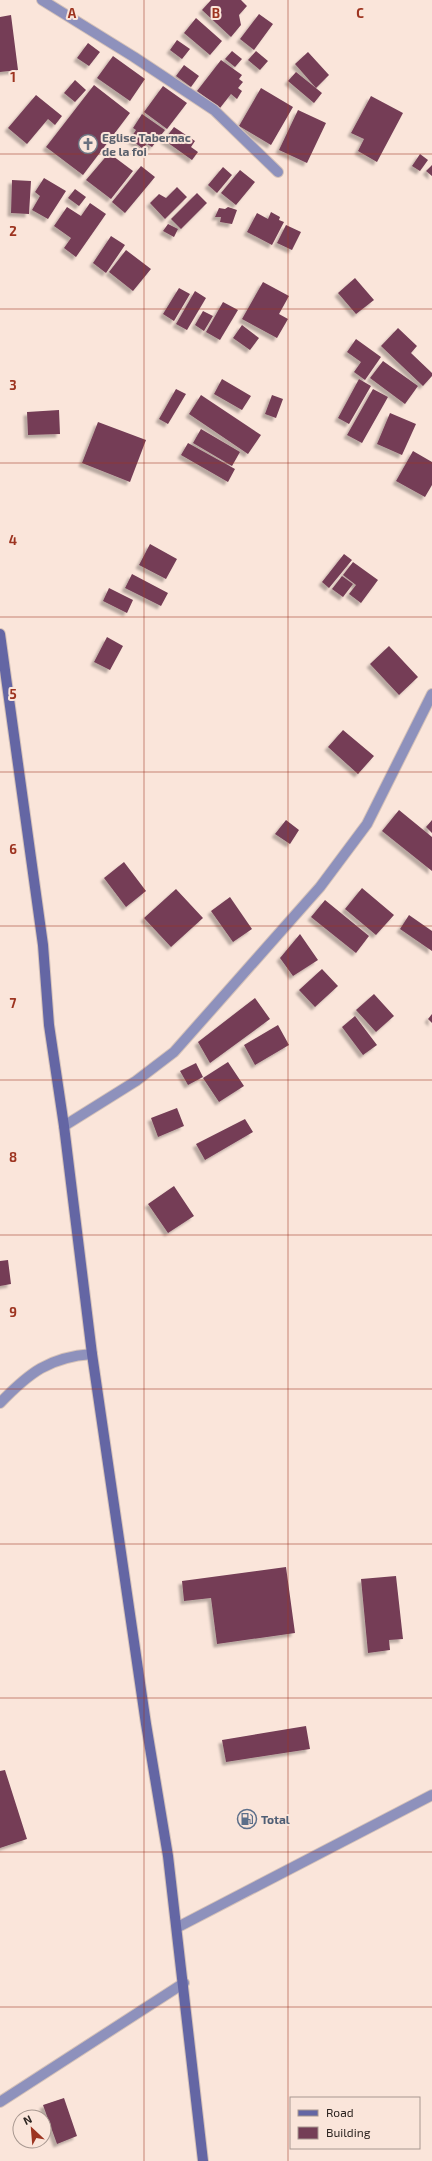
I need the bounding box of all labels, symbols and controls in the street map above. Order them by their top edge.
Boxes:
text: A [68,5,77,21]
text: B [212,5,220,21]
text: C [356,5,364,21]
text: 1 [10,69,16,85]
place label: Eglise Tabernac de la foi [102,130,191,158]
church icon: Eglise Tabernac de la foi [77,133,99,155]
text: 2 [9,223,17,239]
text: 3 [9,377,17,393]
text: 4 [9,532,17,548]
text: 5 [9,686,17,702]
text: 6 [9,841,17,857]
text: 7 [10,995,17,1011]
text: 8 [9,1149,17,1165]
text: 9 [9,1304,17,1320]
fuel station icon: Total [236,1808,258,1830]
place label: Total [261,1812,290,1826]
legend [290,2097,420,2149]
text: Road [326,2105,354,2119]
north arrow [12,2109,52,2149]
text: N [21,2112,34,2127]
text: Building [326,2125,371,2139]

